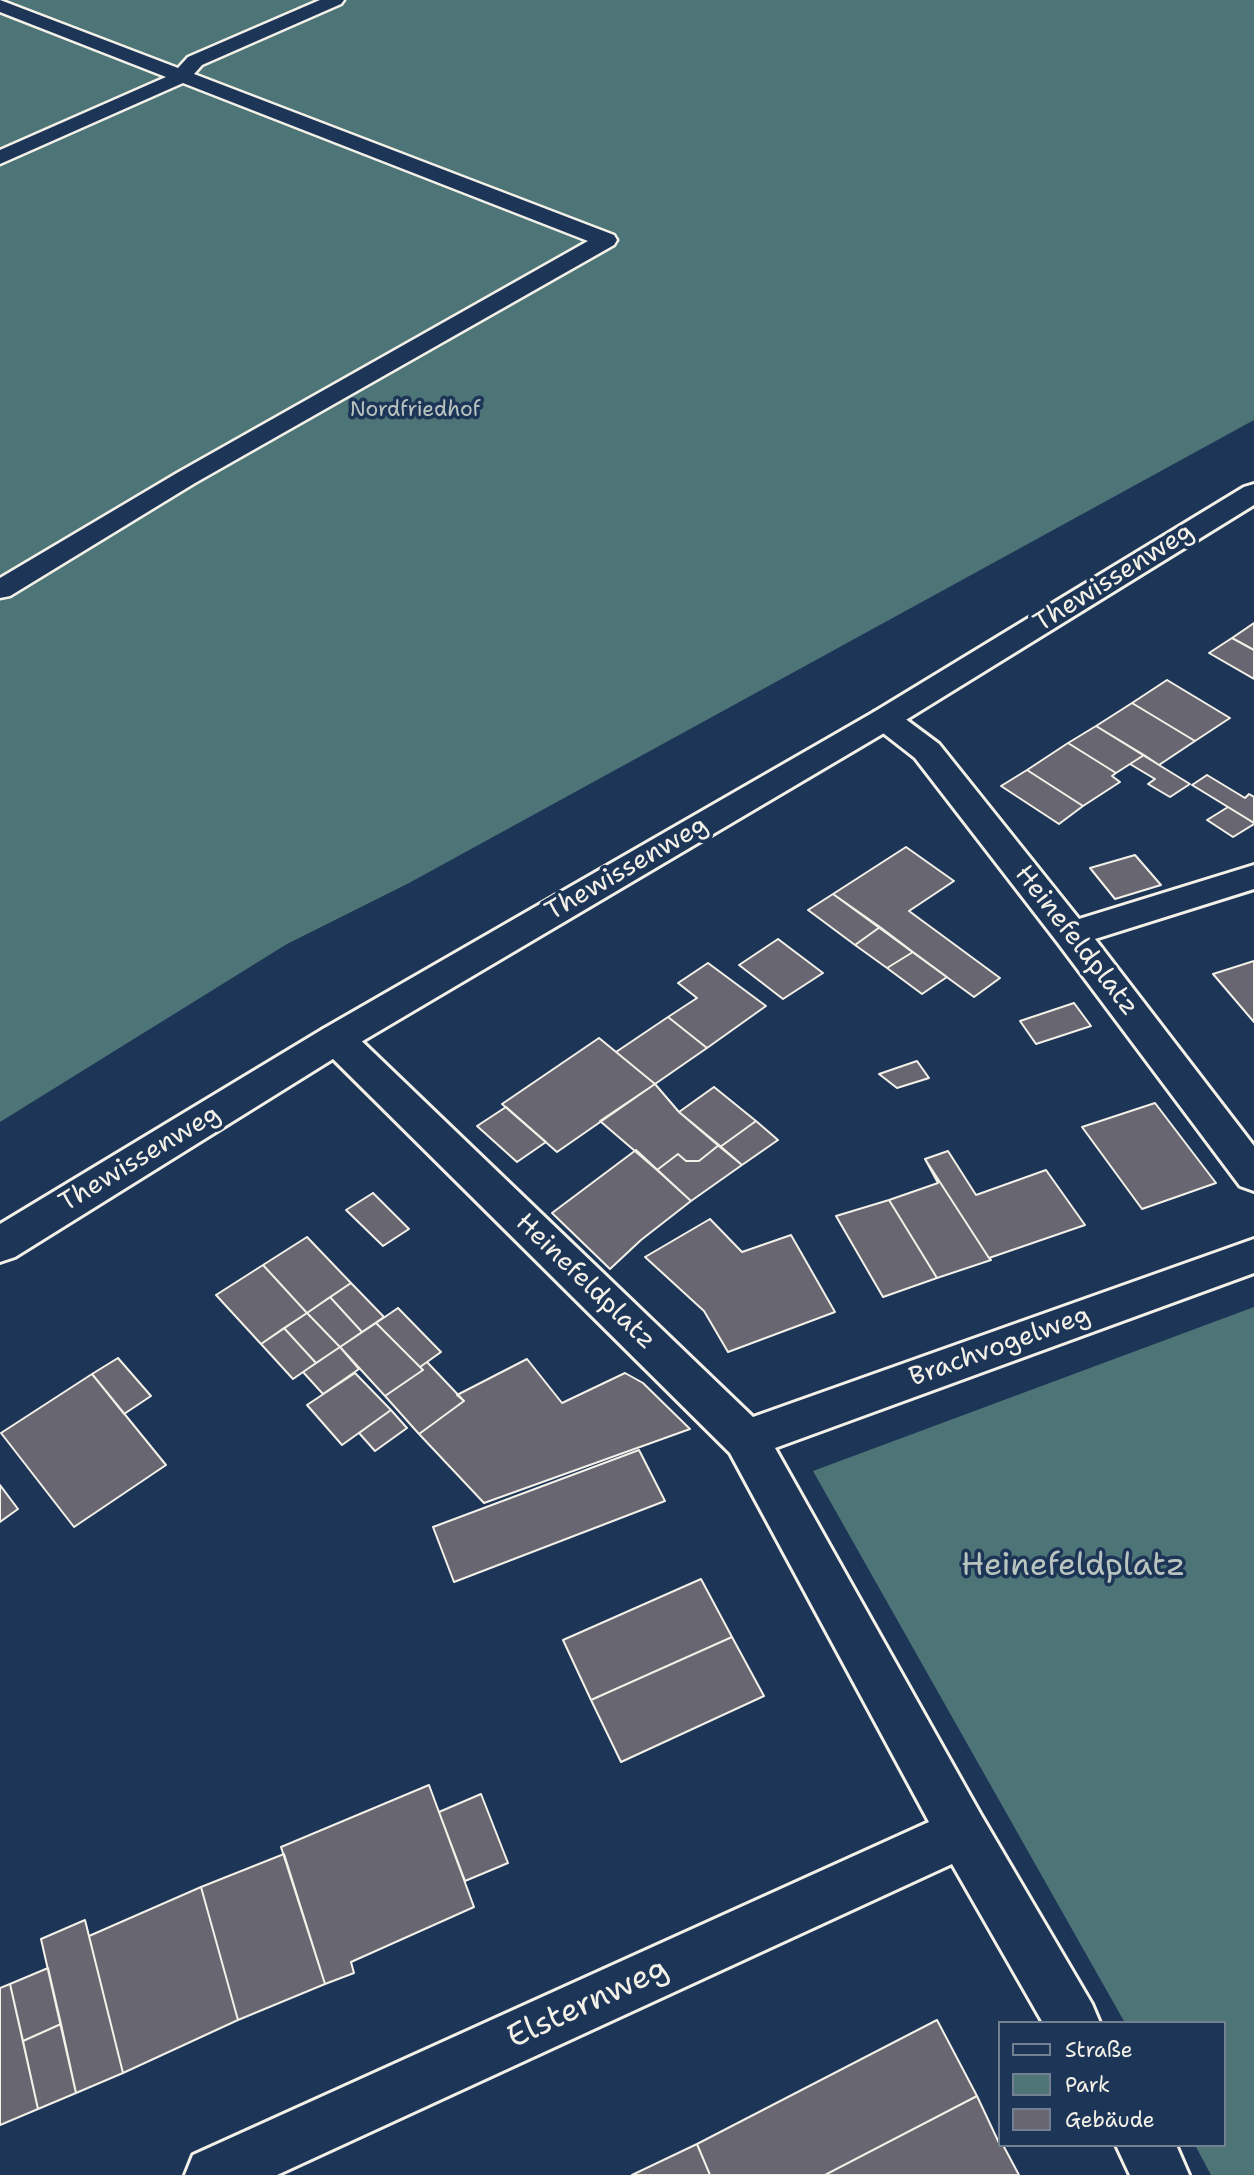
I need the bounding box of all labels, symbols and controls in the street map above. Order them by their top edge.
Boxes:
park label: Nordfriedhof [350,398,480,424]
street label: Thewissenweg [1029,517,1199,639]
street label: Thewissenweg [540,810,714,928]
street label: Heinefeldplatz [1008,860,1144,1022]
street label: Thewissenweg [54,1099,226,1219]
street label: Heinefeldplatz [509,1208,661,1356]
street label: Brachvogelweg [905,1300,1095,1394]
park label: Heinefeldplatz [961,1548,1185,1586]
street label: Elsternweg [502,1950,674,2058]
legend [998,2021,1226,2147]
text: Straße [1065,2036,1133,2064]
text: Park [1065,2071,1110,2099]
text: Gebäude [1065,2106,1155,2134]

